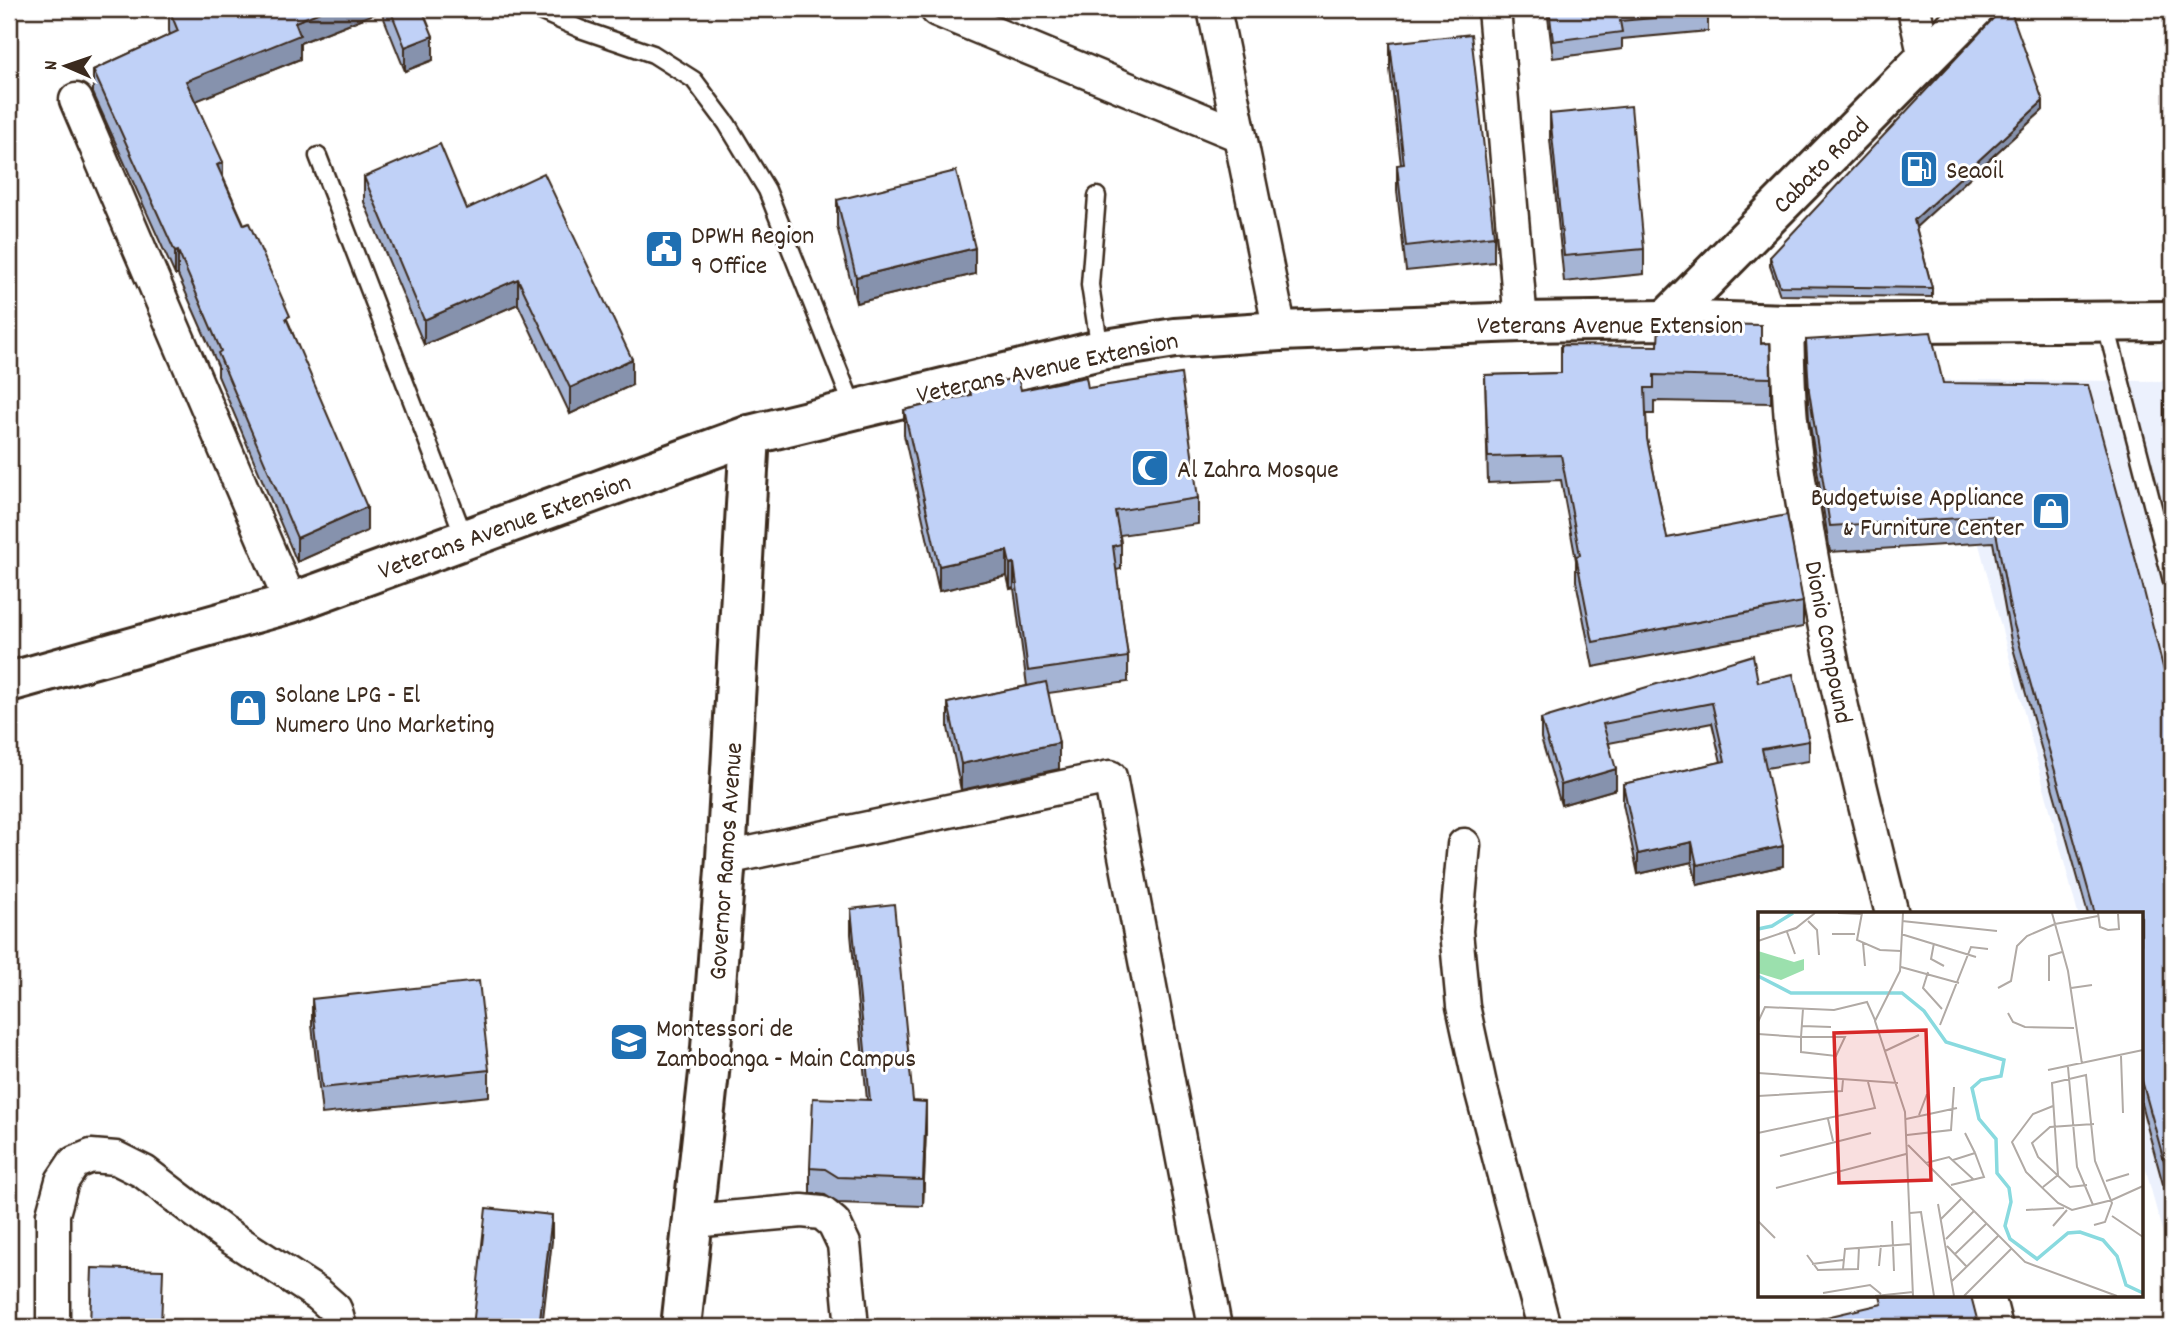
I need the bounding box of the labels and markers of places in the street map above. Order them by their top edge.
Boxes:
fuel station icon: Seaoil [1898,148,1940,190]
place label: Seaoil [1946,154,2004,191]
place label: DPWH Region 9 Office [691,219,814,286]
public building icon: DPWH Region 9 Office [643,228,685,270]
mosque icon: Al Zahra Mosque [1129,447,1171,489]
place label: Al Zahra Mosque [1177,453,1339,490]
place label: Budgetwise Appliance & Furniture Center [1811,481,2024,548]
shop icon: Budgetwise Appliance & Furniture Center [2030,490,2072,532]
place label: Solane LPG - El Numero Uno Marketing [275,678,495,745]
shop icon: Solane LPG - El Numero Uno Marketing [227,687,269,729]
place label: Montessori de Zamboanga - Main Campus [656,1012,916,1079]
school or university icon: Montessori de Zamboanga - Main Campus [608,1021,650,1063]

